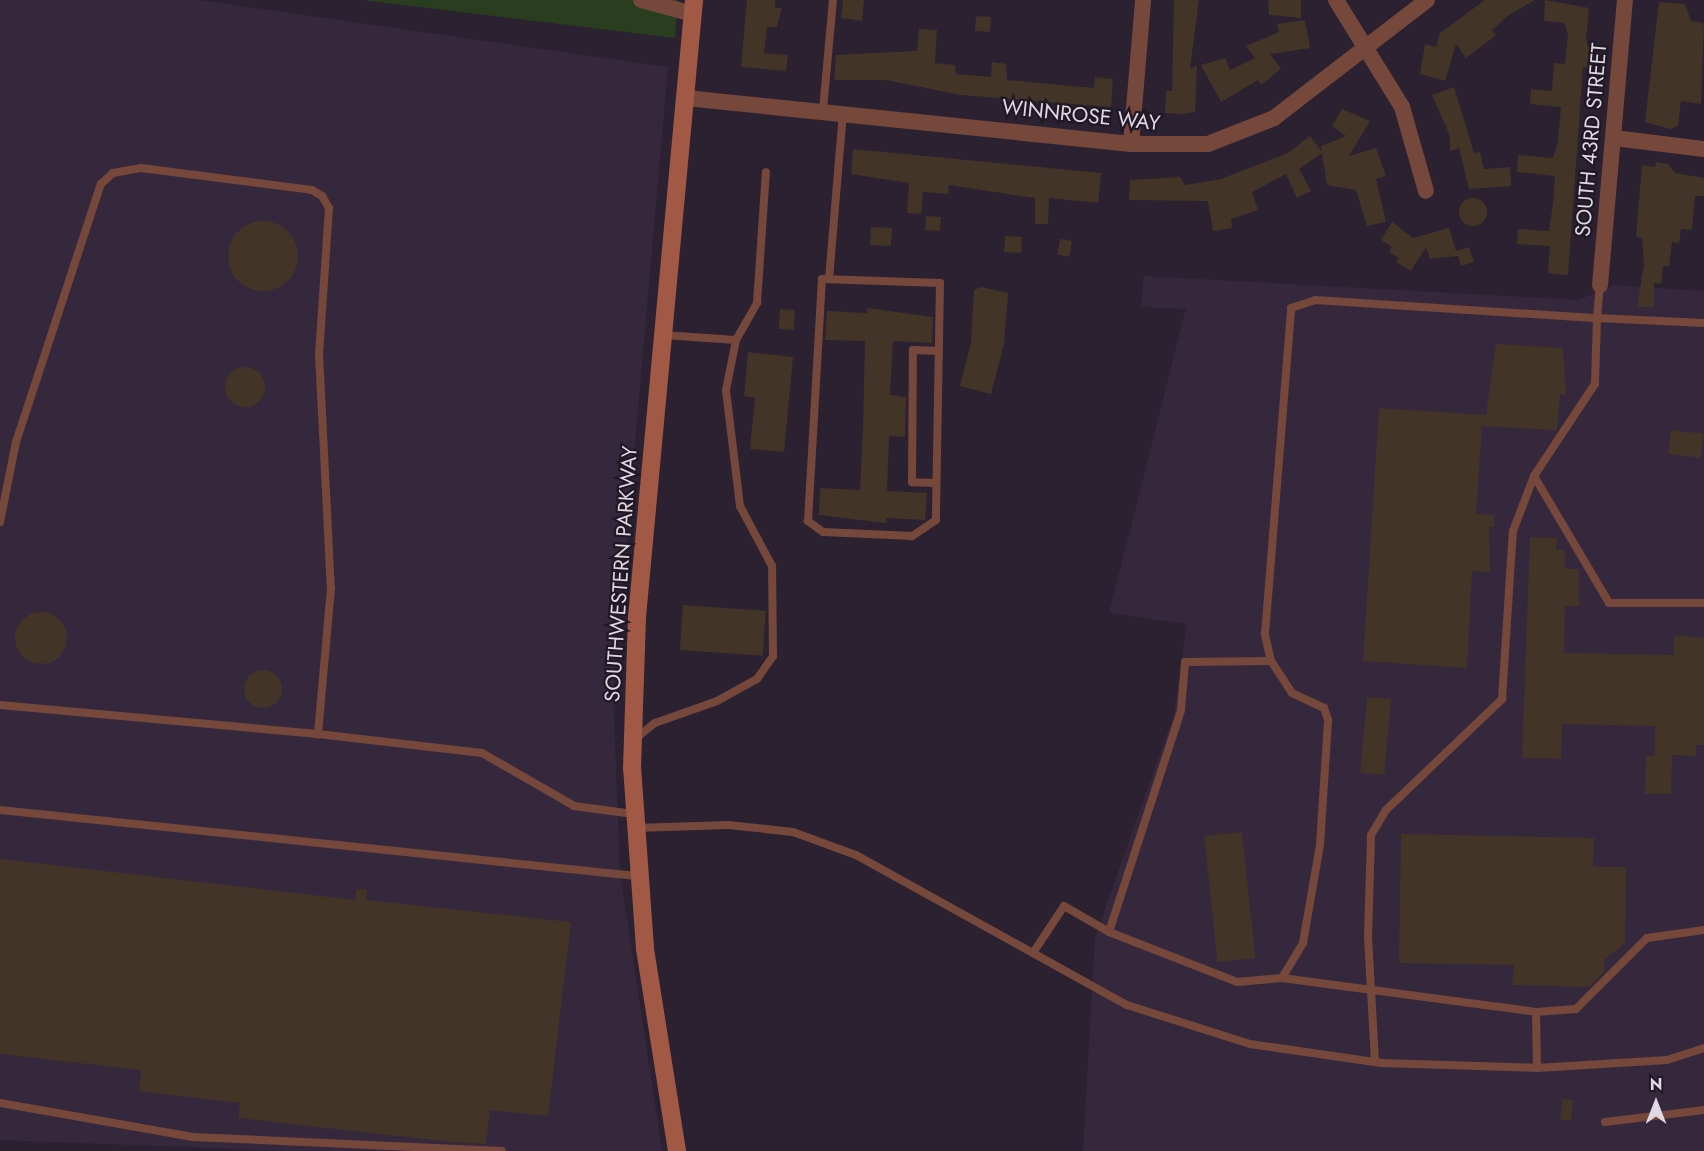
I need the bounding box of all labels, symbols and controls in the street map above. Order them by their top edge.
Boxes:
street label: SOUTH 43RD STREET [1570,42,1612,238]
street label: WINNROSE WAY [1001,94,1161,136]
street label: SOUTHWESTERN PARKWAY [599,445,643,703]
north arrow [1626,1073,1686,1133]
text: N [1650,1073,1662,1096]

